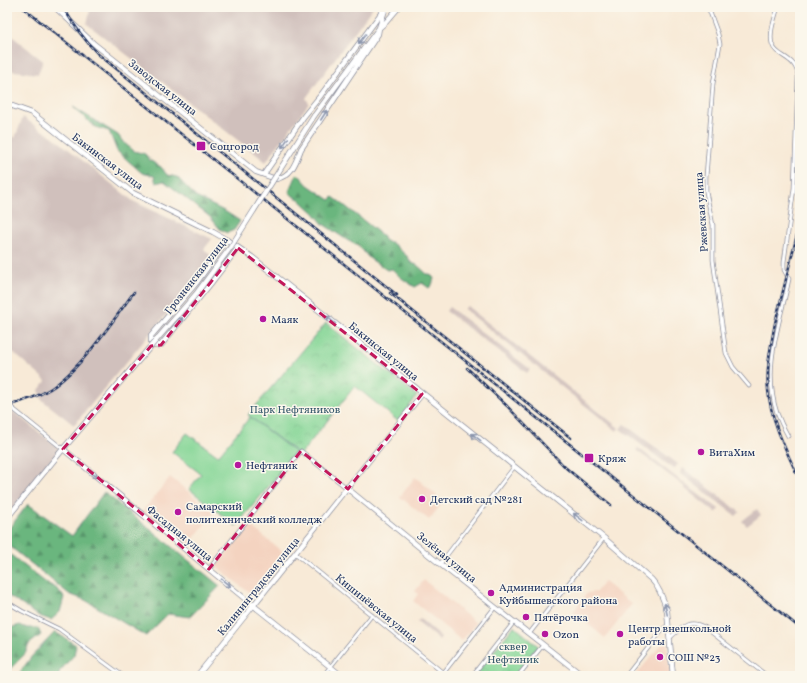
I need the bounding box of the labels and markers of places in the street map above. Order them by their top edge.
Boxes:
marker: Соцгород [195,140,207,152]
place label: Соцгород [210,140,260,155]
place label: Маяк [271,313,298,328]
marker: Маяк [258,314,268,324]
place label: ВитаХим [709,446,756,461]
marker: ВитаХим [696,447,706,457]
marker: Кряж [583,452,595,464]
place label: Кряж [598,452,626,467]
place label: Нефтяник [246,459,298,474]
marker: Нефтяник [233,460,243,470]
place label: Детский сад №281 [430,493,522,508]
marker: Детский сад №281 [417,494,427,504]
place label: Самарский политехнический колледж [186,500,322,528]
marker: Самарский политехнический колледж [173,507,183,517]
place label: Администрация Куйбышевского района [499,581,618,609]
marker: Администрация Куйбышевского района [486,588,496,598]
place label: Пятёрочка [534,611,588,626]
marker: Пятёрочка [521,612,531,622]
place label: Центр внешкольной работы [628,622,732,650]
place label: Ozon [553,628,579,643]
marker: Ozon [540,629,550,639]
marker: Центр внешкольной работы [615,629,625,639]
place label: СОШ №23 [668,651,721,666]
marker: СОШ №23 [655,652,665,662]

